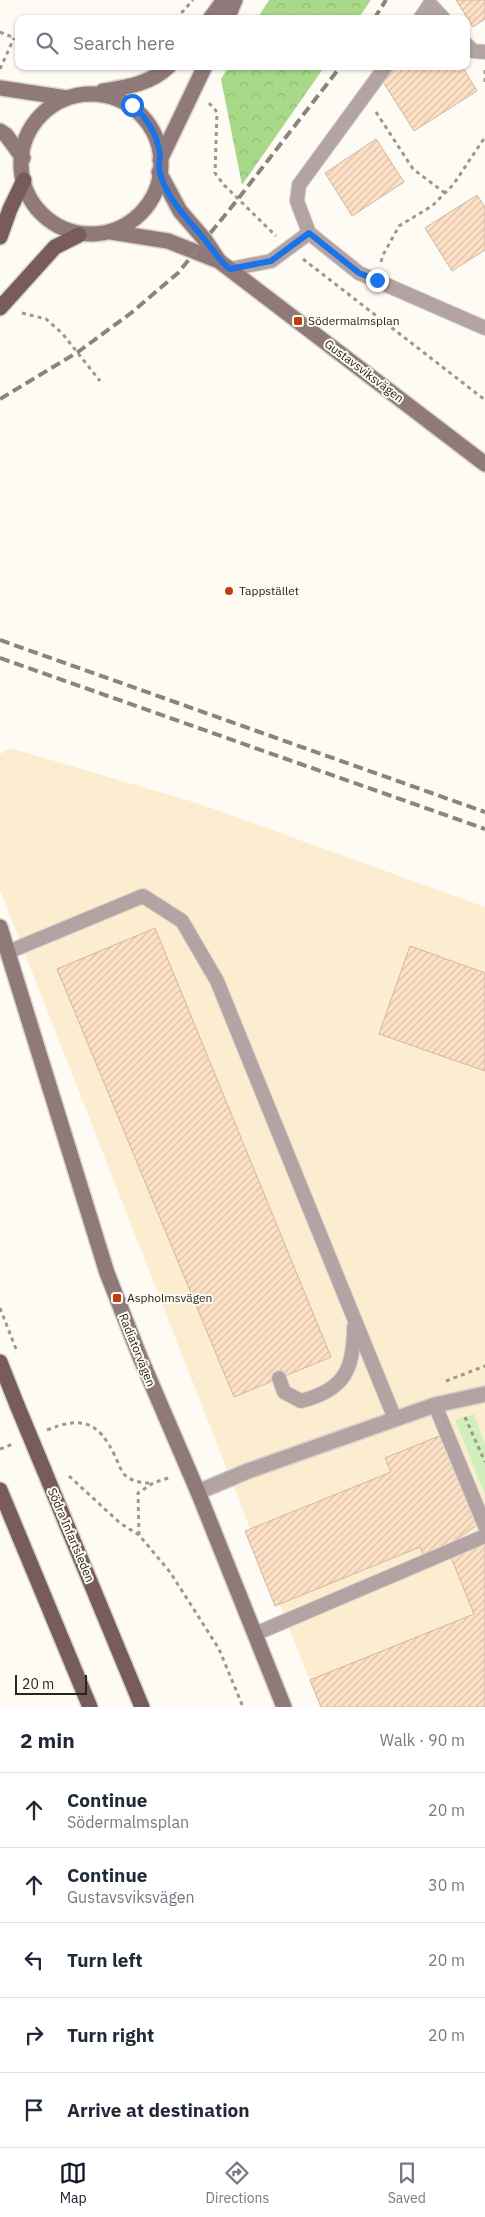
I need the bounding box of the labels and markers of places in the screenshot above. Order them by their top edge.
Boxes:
place label: Södermalmsplan [308,313,400,328]
marker: Södermalmsplan [292,315,304,327]
place label: Tappstället [239,583,299,598]
marker: Tappstället [223,585,235,597]
place label: Aspholmsvägen [127,1290,212,1305]
marker: Aspholmsvägen [111,1292,123,1304]

